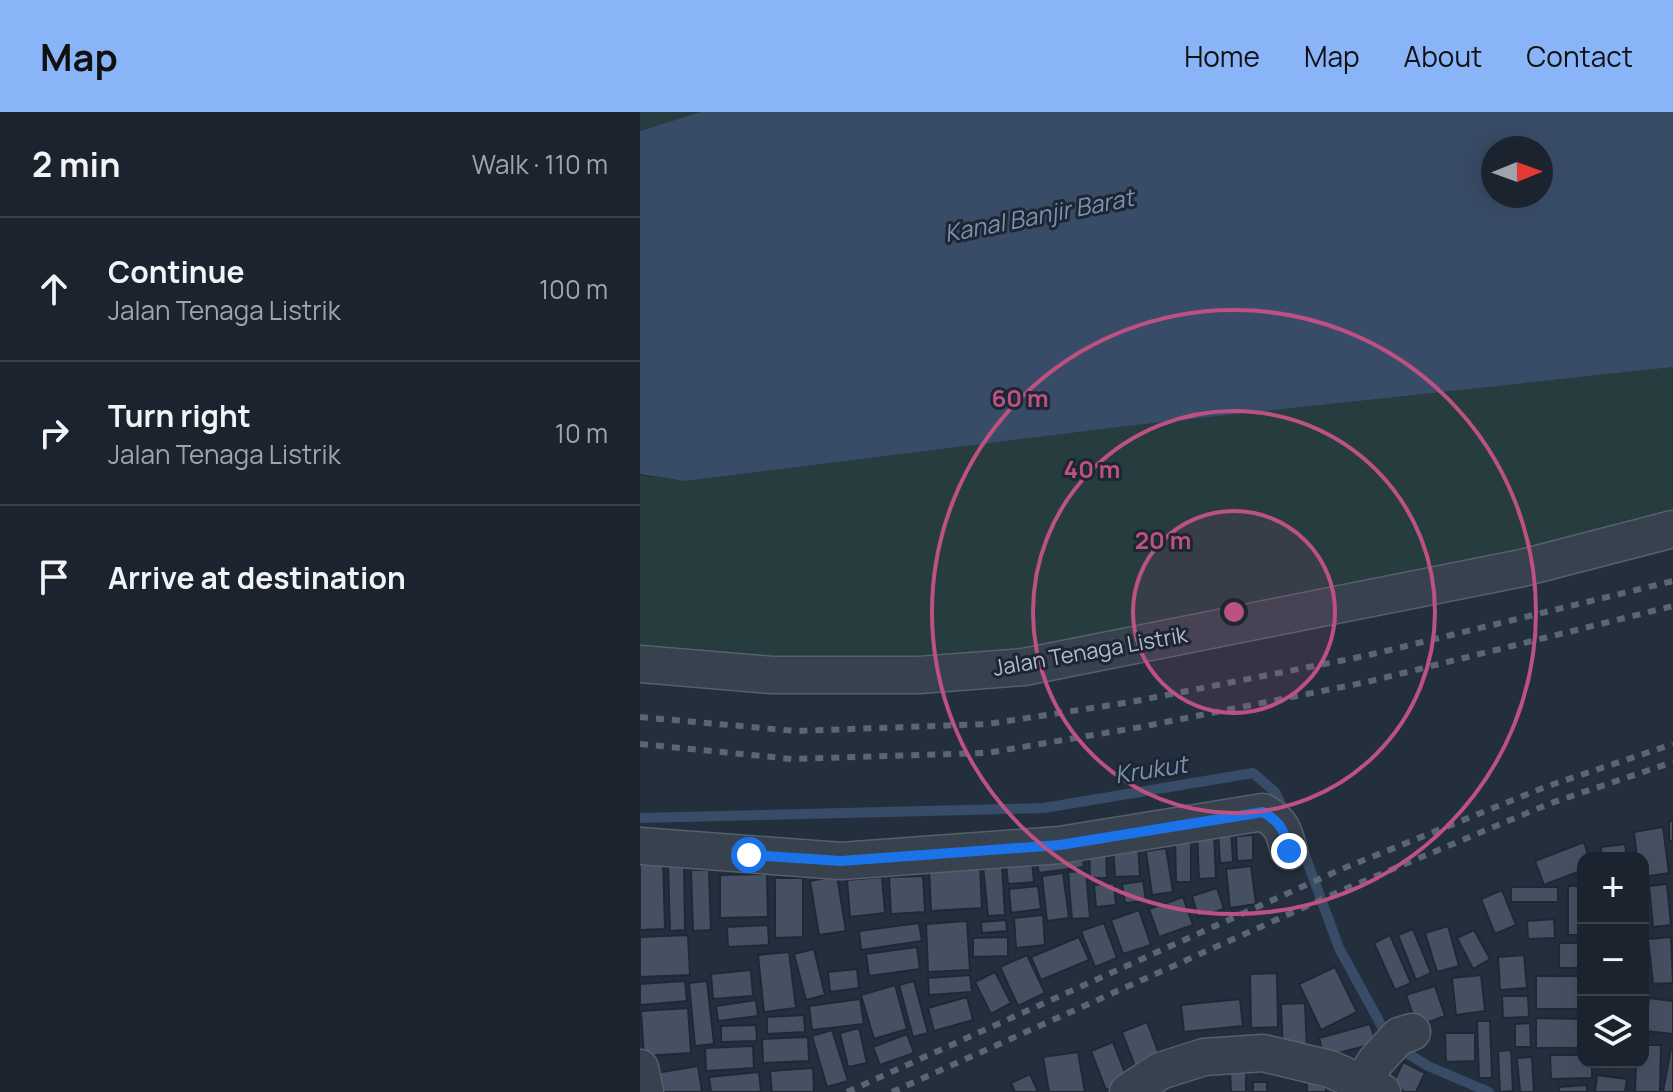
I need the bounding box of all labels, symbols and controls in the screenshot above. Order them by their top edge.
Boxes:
text: Map [40,30,118,82]
text: Home [1184,37,1260,75]
text: Map [1304,37,1360,75]
text: About [1404,37,1482,75]
text: Contact [1526,37,1633,75]
north arrow [1481,136,1553,208]
text: 2 min [32,141,120,187]
text: Walk · 110 m [472,146,608,182]
water label: Kanal Banjir Barat [941,180,1138,249]
text: Continue [108,251,244,292]
icon: ahead [32,267,76,311]
text: 100 m [539,271,608,307]
text: Jalan Tenaga Listrik [108,292,341,328]
text: 60 m [991,381,1049,414]
text: Turn right [108,395,251,436]
icon: right [32,411,76,455]
text: 10 m [555,415,608,451]
text: Jalan Tenaga Listrik [108,436,341,472]
text: 40 m [1064,452,1120,485]
text: 20 m [1135,523,1191,556]
icon: arrive [32,555,76,599]
text: Arrive at destination [108,557,406,598]
centre of rings [1220,598,1248,626]
street label: Jalan Tenaga Listrik [990,619,1191,683]
water label: Krukut [1112,746,1192,791]
route end [1271,833,1307,869]
route start [731,837,767,873]
map controls [1577,852,1649,1068]
button: + [1577,852,1649,924]
button: − [1577,924,1649,996]
button: layers [1577,996,1649,1068]

